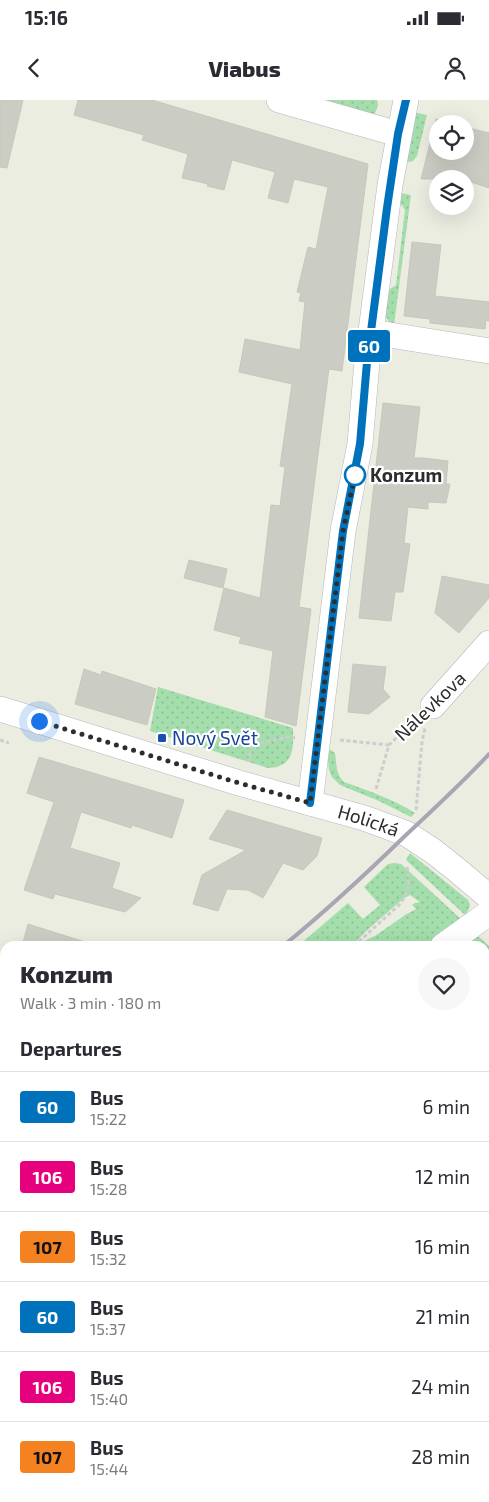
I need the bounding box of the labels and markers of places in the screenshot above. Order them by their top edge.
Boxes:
place label: Konzum [370,463,442,486]
marker: Konzum [344,464,366,486]
place label: Nový Svět [172,726,258,749]
marker: Nový Svět [156,732,168,744]

